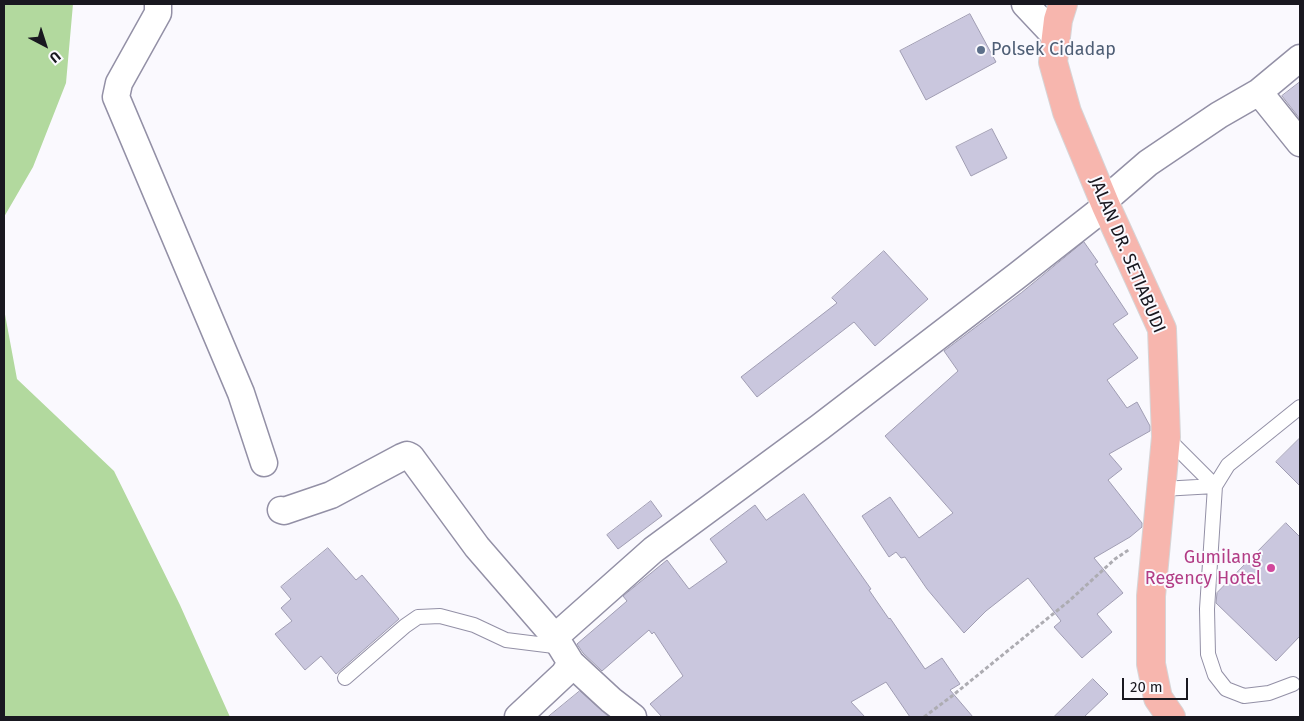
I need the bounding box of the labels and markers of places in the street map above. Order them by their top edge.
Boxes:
place label: Polsek Cidadap [991,39,1116,61]
marker: Polsek Cidadap [975,44,987,56]
place label: Gumilang Regency Hotel [1145,547,1261,590]
marker: Gumilang Regency Hotel [1265,562,1277,574]

